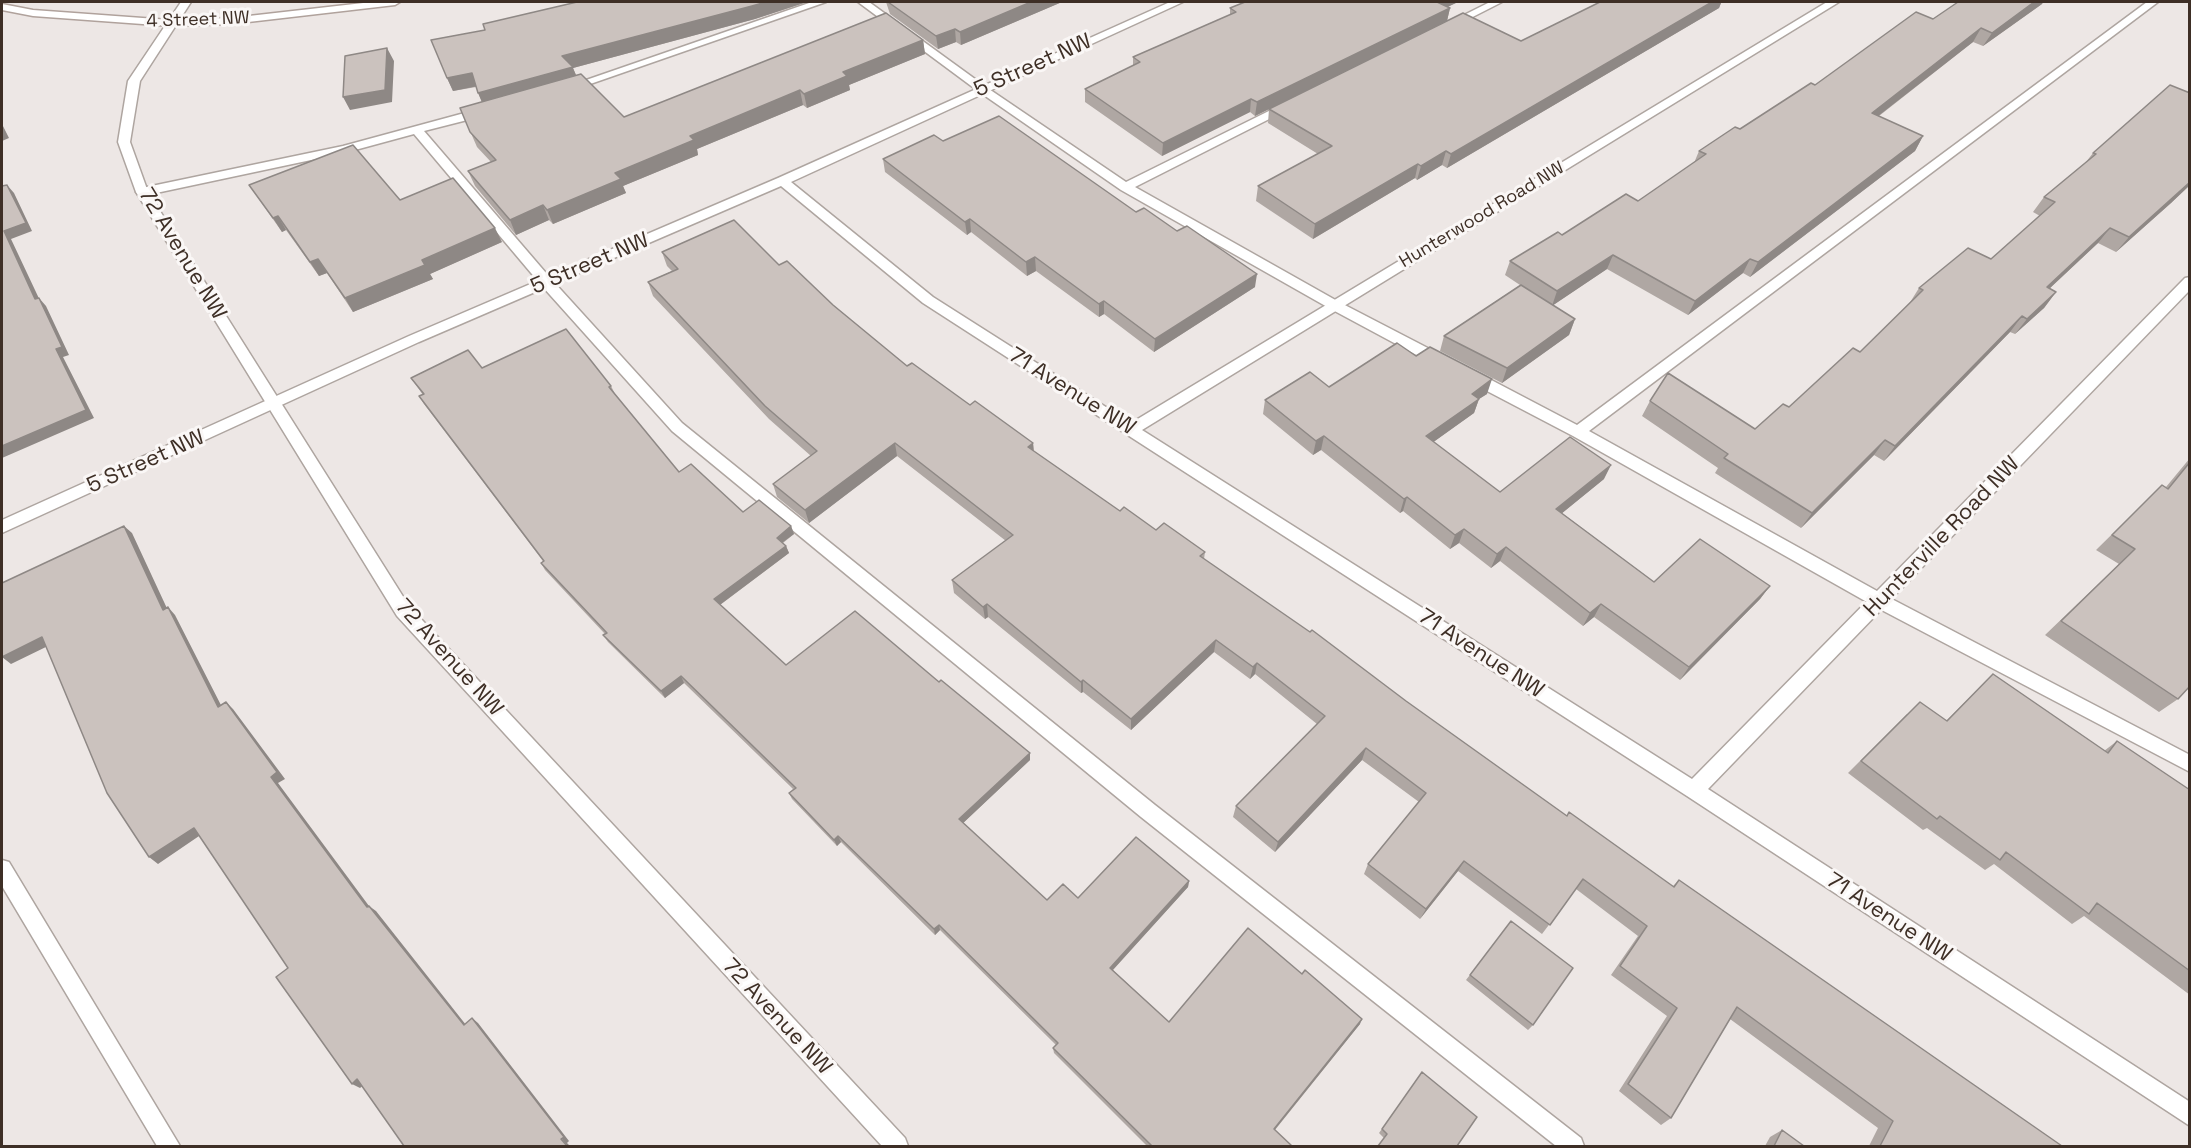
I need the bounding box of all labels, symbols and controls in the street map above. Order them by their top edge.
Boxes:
street label: 4 Street NW [146,7,250,33]
street label: 5 Street NW [970,28,1096,104]
street label: Hunterwood Road NW [1396,157,1568,273]
street label: 72 Avenue NW [132,184,232,324]
street label: 5 Street NW [527,227,653,301]
street label: 71 Avenue NW [1004,343,1140,441]
street label: 5 Street NW [83,424,209,500]
street label: Hunterville Road NW [1859,451,2025,623]
street label: 72 Avenue NW [390,594,508,722]
street label: 71 Avenue NW [1413,604,1549,704]
street label: 71 Avenue NW [1821,868,1957,968]
street label: 72 Avenue NW [717,954,837,1080]

